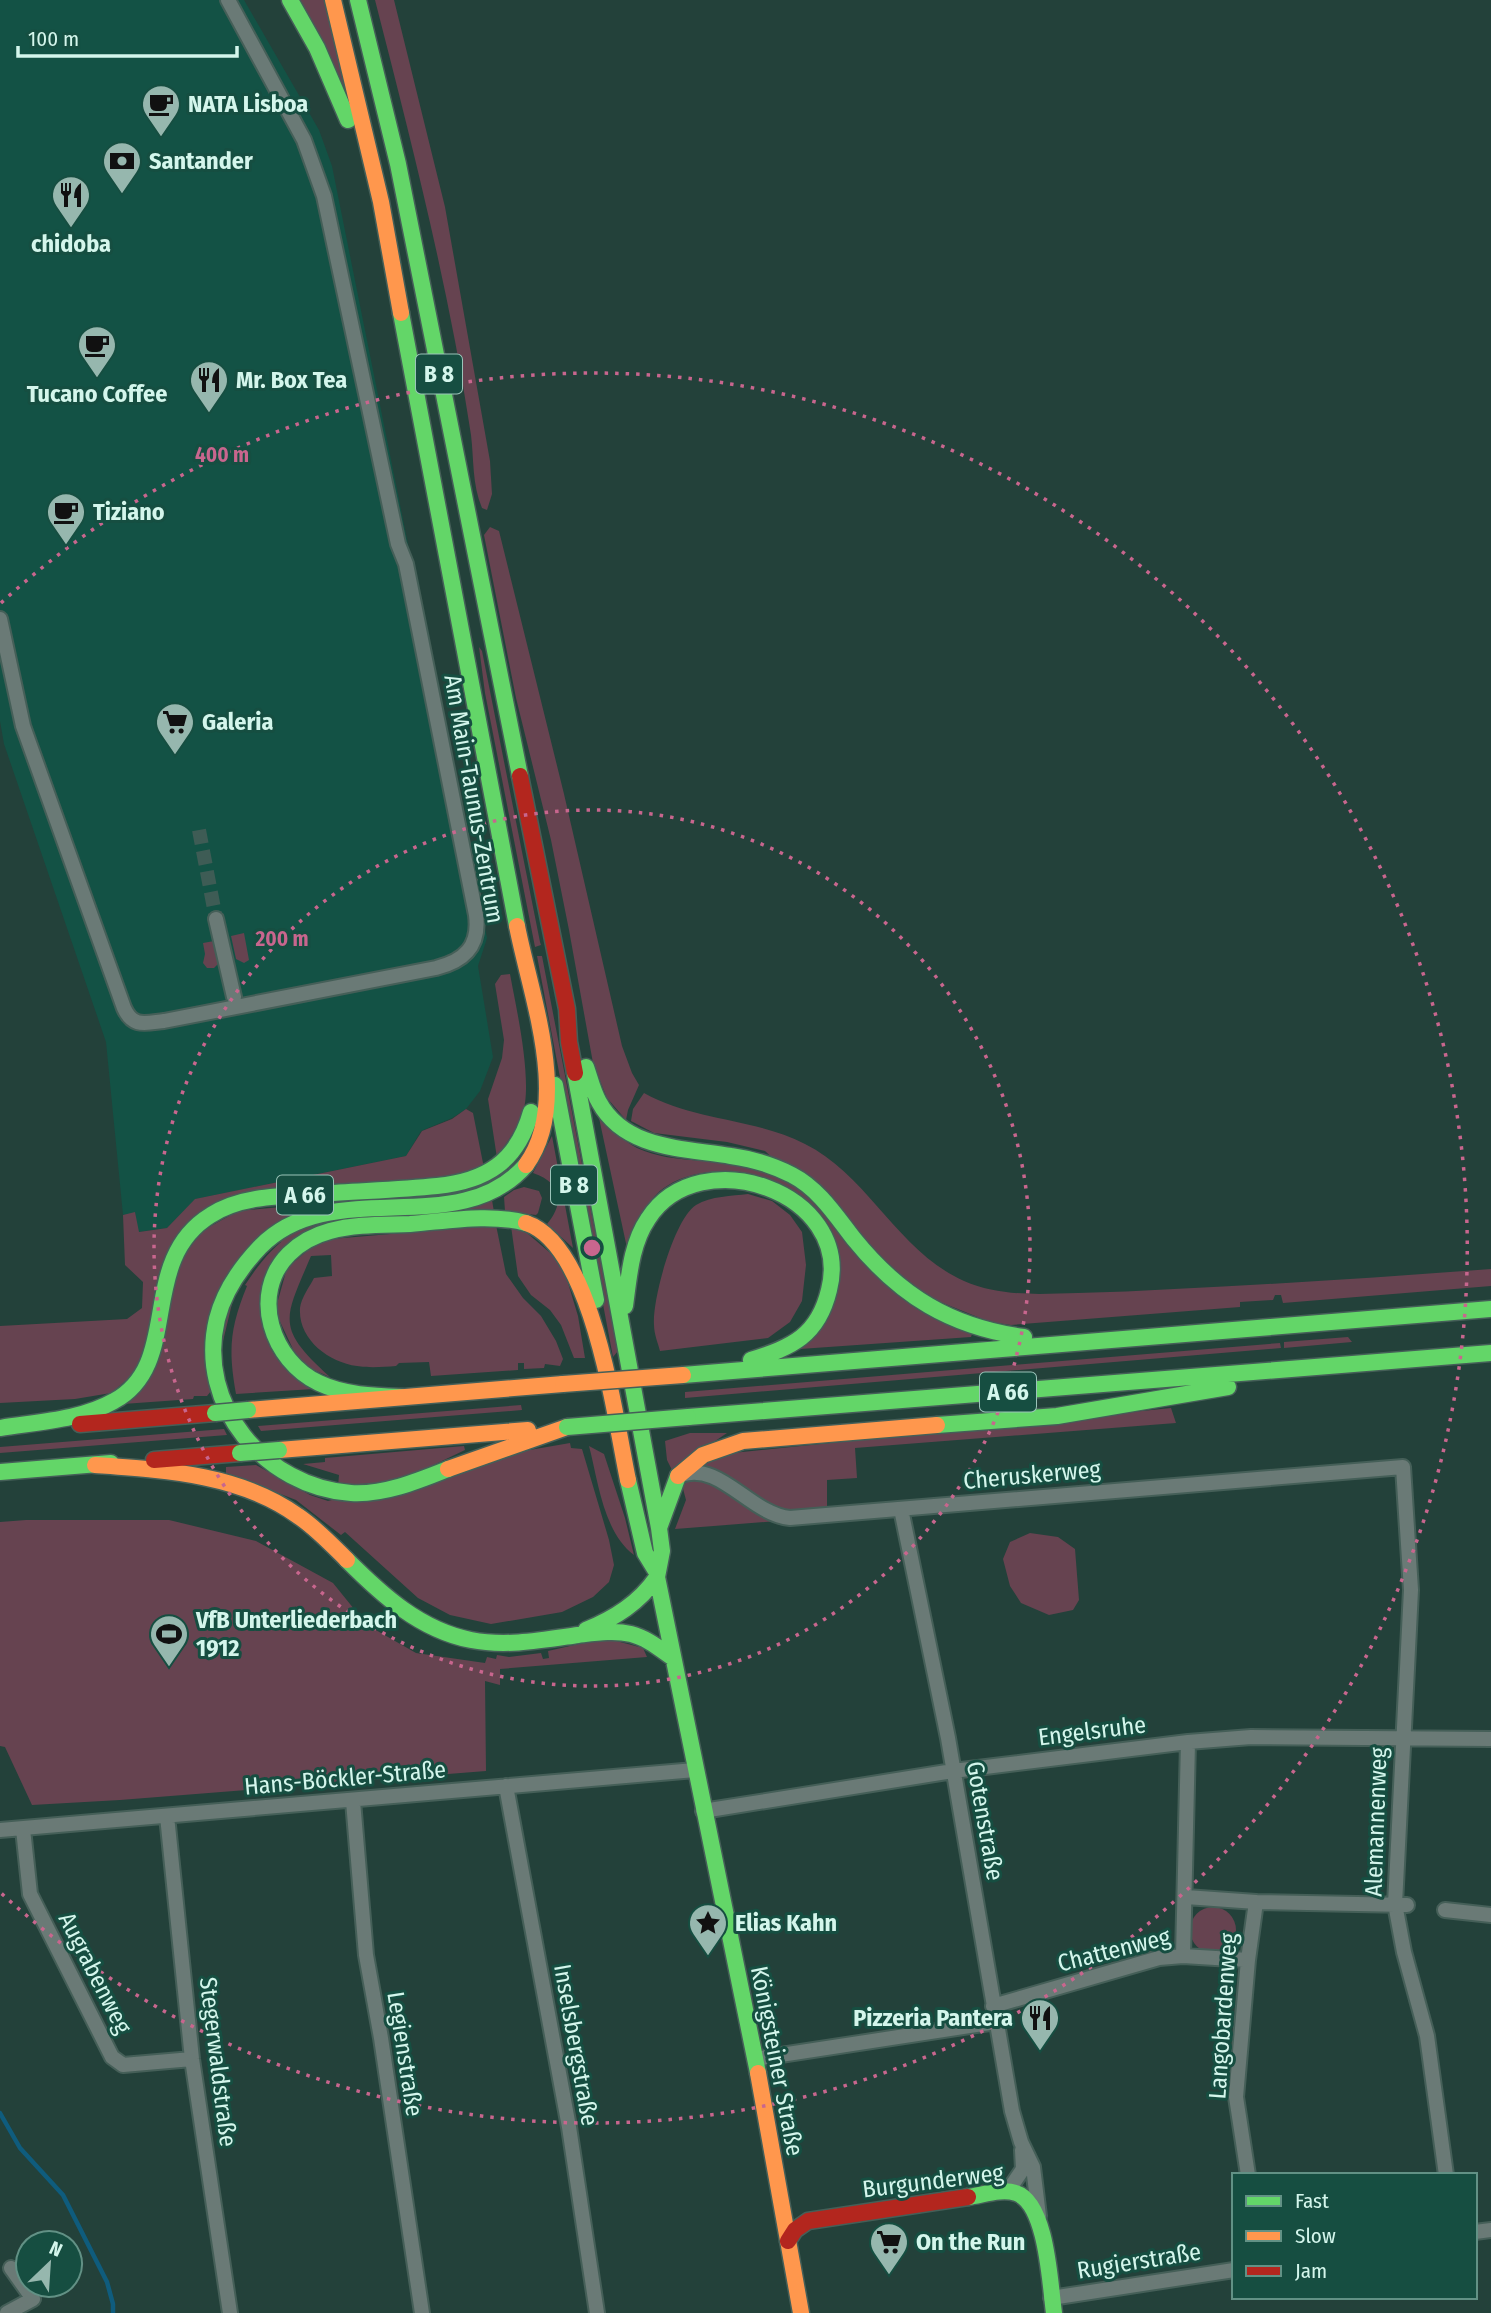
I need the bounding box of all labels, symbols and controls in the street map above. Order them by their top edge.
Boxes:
scale bar [18,14,236,58]
text: 100 m [28,26,79,52]
cafe icon: NATA Lisboa [140,83,182,138]
place label: NATA Lisboa [188,90,308,118]
bank icon: Santander [101,140,143,195]
place label: Santander [149,147,253,175]
restaurant icon: chidoba [50,174,92,229]
place label: chidoba [31,230,111,258]
cafe icon: Tucano Coffee [76,324,118,379]
road number: B 8 [416,354,462,394]
restaurant icon: Mr. Box Tea [188,359,230,414]
place label: Mr. Box Tea [236,366,347,394]
place label: Tucano Coffee [27,380,167,408]
text: 400 m [195,442,249,468]
cafe icon: Tiziano [45,491,87,546]
place label: Tiziano [93,498,165,526]
street label: Am Main-Taunus-Zentrum [438,672,510,926]
supermarket icon: Galeria [154,701,196,756]
place label: Galeria [202,708,273,736]
text: 200 m [254,926,309,952]
road number: B 8 [551,1166,597,1204]
road number: A 66 [277,1176,333,1214]
centre of rings [580,1236,604,1260]
road number: A 66 [980,1372,1036,1412]
street label: Cheruskerweg [962,1455,1103,1495]
place label: VfB Unterliederbach 1912 [195,1606,397,1662]
sports icon: VfB Unterliederbach 1912 [148,1613,190,1668]
street label: Engelsruhe [1036,1710,1148,1752]
street label: Alemannenweg [1359,1746,1393,1897]
street label: Hans-Böckler-Straße [243,1755,447,1801]
street label: Gotenstraße [961,1759,1009,1883]
place icon: Elias Kahn [687,1902,729,1957]
street label: Augrabenweg [53,1908,138,2039]
place label: Elias Kahn [735,1909,837,1937]
street label: Chattenweg [1055,1922,1174,1978]
street label: Langobardenweg [1203,1931,1243,2100]
street label: Inselsbergstraße [548,1962,604,2128]
street label: Königsteiner Straße [745,1964,809,2158]
street label: Stegerwaldstraße [194,1976,242,2148]
street label: Legienstraße [381,1990,429,2118]
restaurant icon: Pizzeria Pantera [1019,1997,1061,2052]
place label: Pizzeria Pantera [853,2004,1013,2032]
street label: Burgunderweg [861,2158,1006,2204]
legend [1232,2173,1477,2299]
text: Fast [1295,2188,1329,2214]
supermarket icon: On the Run [868,2221,910,2276]
text: Slow [1295,2223,1336,2249]
place label: On the Run [916,2228,1025,2256]
north arrow [14,2229,84,2299]
text: N [46,2236,66,2262]
street label: Rugierstraße [1075,2237,1203,2285]
text: Jam [1295,2258,1327,2284]

